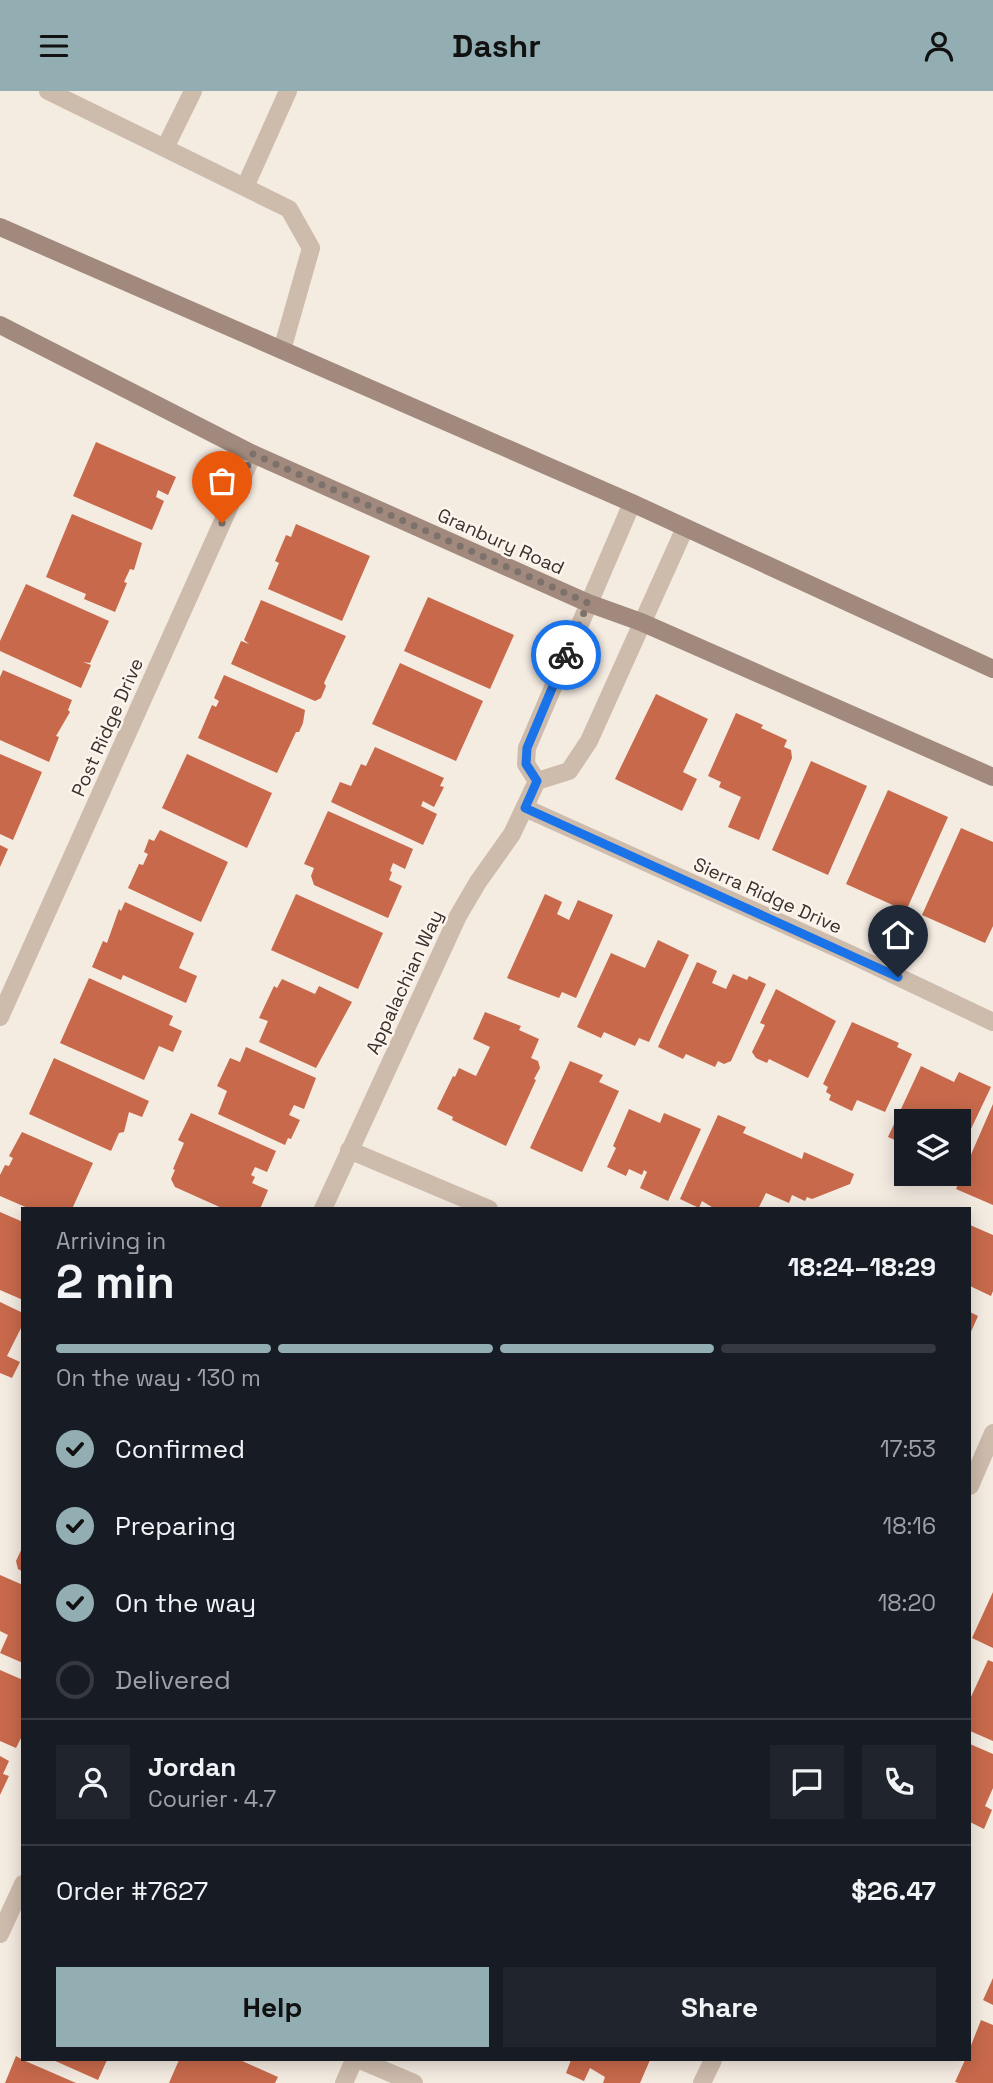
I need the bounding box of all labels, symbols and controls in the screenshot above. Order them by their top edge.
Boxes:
text: Dashr [452,26,541,66]
icon: menu [35,27,73,65]
icon: person [920,27,958,65]
pin [192,451,252,523]
icon: bag [203,462,241,500]
street label: Granbury Road [434,502,568,581]
courier [531,620,601,690]
icon: bike [547,636,585,674]
street label: Post Ridge Drive [66,654,149,800]
street label: Sierra Ridge Drive [690,851,846,939]
pin [868,905,928,977]
street label: Appalachian Way [360,906,449,1058]
icon: home [879,916,917,954]
map controls [894,1109,971,1186]
button: layers [894,1109,971,1186]
text: Arriving in [56,1226,166,1256]
text: 18:24–18:29 [788,1250,936,1284]
text: 2 min [56,1253,175,1311]
text: On the way · 130 m [56,1363,261,1393]
icon: check [56,1430,94,1468]
text: Confirmed [115,1432,245,1466]
text: 17:53 [880,1434,936,1464]
icon: check [56,1507,94,1545]
text: Preparing [115,1509,236,1543]
text: 18:16 [883,1511,936,1541]
icon: check [56,1584,94,1622]
text: On the way [115,1586,256,1620]
text: 18:20 [878,1588,936,1618]
text: Delivered [115,1663,231,1697]
button: person [56,1745,130,1819]
button: chat [770,1745,844,1819]
button: phone [862,1745,936,1819]
text: Jordan [148,1750,236,1784]
text: Courier · 4.7 [148,1784,276,1814]
text: Order #7627 [56,1874,208,1908]
text: $26.47 [851,1874,936,1908]
button: Help [56,1967,489,2047]
button: Share [503,1967,936,2047]

